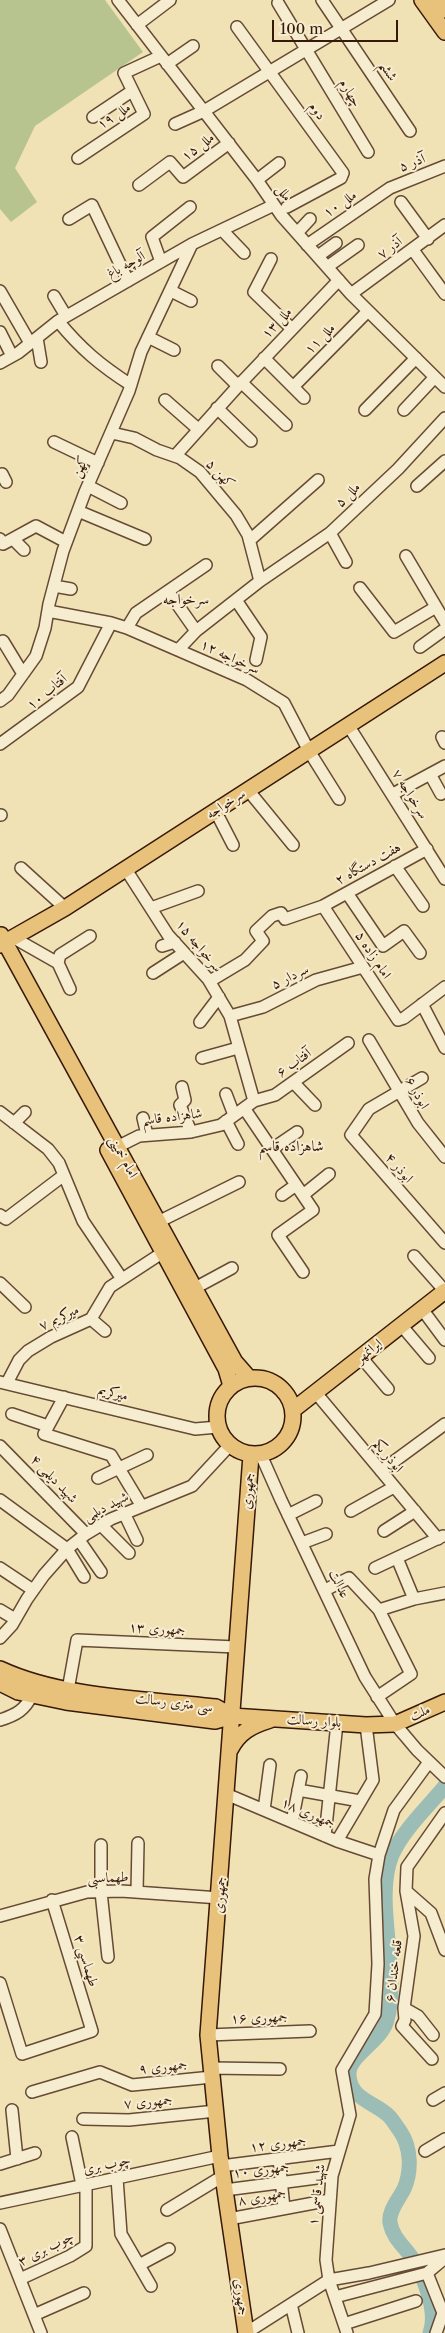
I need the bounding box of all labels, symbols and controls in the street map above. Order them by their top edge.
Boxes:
scale bar [275,10,401,42]
text: 100 m [280,19,323,38]
street label: ششم [375,58,401,84]
street label: چهارم [335,76,365,110]
street label: ملل ۱۹ [94,99,134,133]
street label: دوم [305,99,329,123]
street label: ملل ۱۵ [178,129,218,165]
street label: آذر ۵ [396,150,428,176]
street label: ملل [272,181,296,205]
street label: ۱۰ ملل [320,187,360,221]
street label: آذر ۷ [374,233,406,263]
street label: آلوچه باغ [104,248,148,282]
street label: ملل ۱۳ [258,304,296,342]
street label: ۱۱ ملل [301,320,339,358]
street label: کهن [68,453,92,481]
street label: ۵ کهن [202,456,238,492]
street label: ملل ۵ [332,479,364,511]
district label: سرخواجه [163,591,209,609]
street label: ۱۲ سرخواجه [198,636,262,678]
street label: ۱۰ آفتاب [24,671,70,713]
street label: سرخواجه ۷ [388,766,432,822]
street label: سرخواجه [203,785,249,823]
street label: هفت دستگاه ۲ [332,839,404,889]
street label: سرخواجه ۱۵ [172,916,226,976]
street label: ۵ امام زاده [351,928,395,982]
street label: ۵ سردار [269,961,311,993]
street label: آفتاب ۶ [273,1045,315,1081]
street label: ابوذر ۶ [401,1074,433,1112]
street label: شاهزاده قاسم [141,1105,203,1129]
street label: امام خمینی [105,1133,141,1181]
district label: شاهزاده قاسم [259,1138,323,1156]
street label: ابوذر ۴ [381,1150,417,1186]
street label: ۷ میرکریم [36,1301,82,1335]
street label: ایرانمهر [352,1335,386,1367]
street label: میرکریم [96,1381,130,1405]
street label: ابوذر یکم [369,1436,407,1476]
street label: ۴ شهید دیلمی [27,1451,81,1507]
street label: جمهوری [238,1472,258,1510]
street label: شهید دیلمی [81,1488,131,1526]
street label: عدالت [325,1567,353,1601]
street label: ۱۳ جمهوری [128,1619,186,1639]
street label: سی متری رسالت [134,1690,214,1716]
street label: ملت [407,1701,433,1725]
street label: بلوار رسالت [286,1711,342,1731]
street label: جمهوری ۱۸ [279,1794,337,1832]
street label: طهماسبی [87,1869,129,1887]
street label: جمهوری [210,1876,230,1914]
street label: ۳ طهماسبی [70,1933,102,1989]
street label: ۶ قلعه خندان [382,1939,406,2003]
street label: ۱۶ جمهوری [230,2009,288,2027]
street label: ۹ جمهوری [138,2056,188,2078]
street label: ۷ جمهوری [123,2092,173,2112]
street label: ۱۲ جمهوری [249,2132,307,2156]
street label: چوب بری [82,2152,132,2178]
street label: ۱۰ جمهوری [232,2158,290,2182]
street label: ۱ شهید قاسمی [305,2163,329,2227]
street label: ۸ جمهوری [237,2184,287,2210]
street label: ۳ چوب بری [15,2228,77,2270]
street label: جمهوری [230,2278,252,2316]

